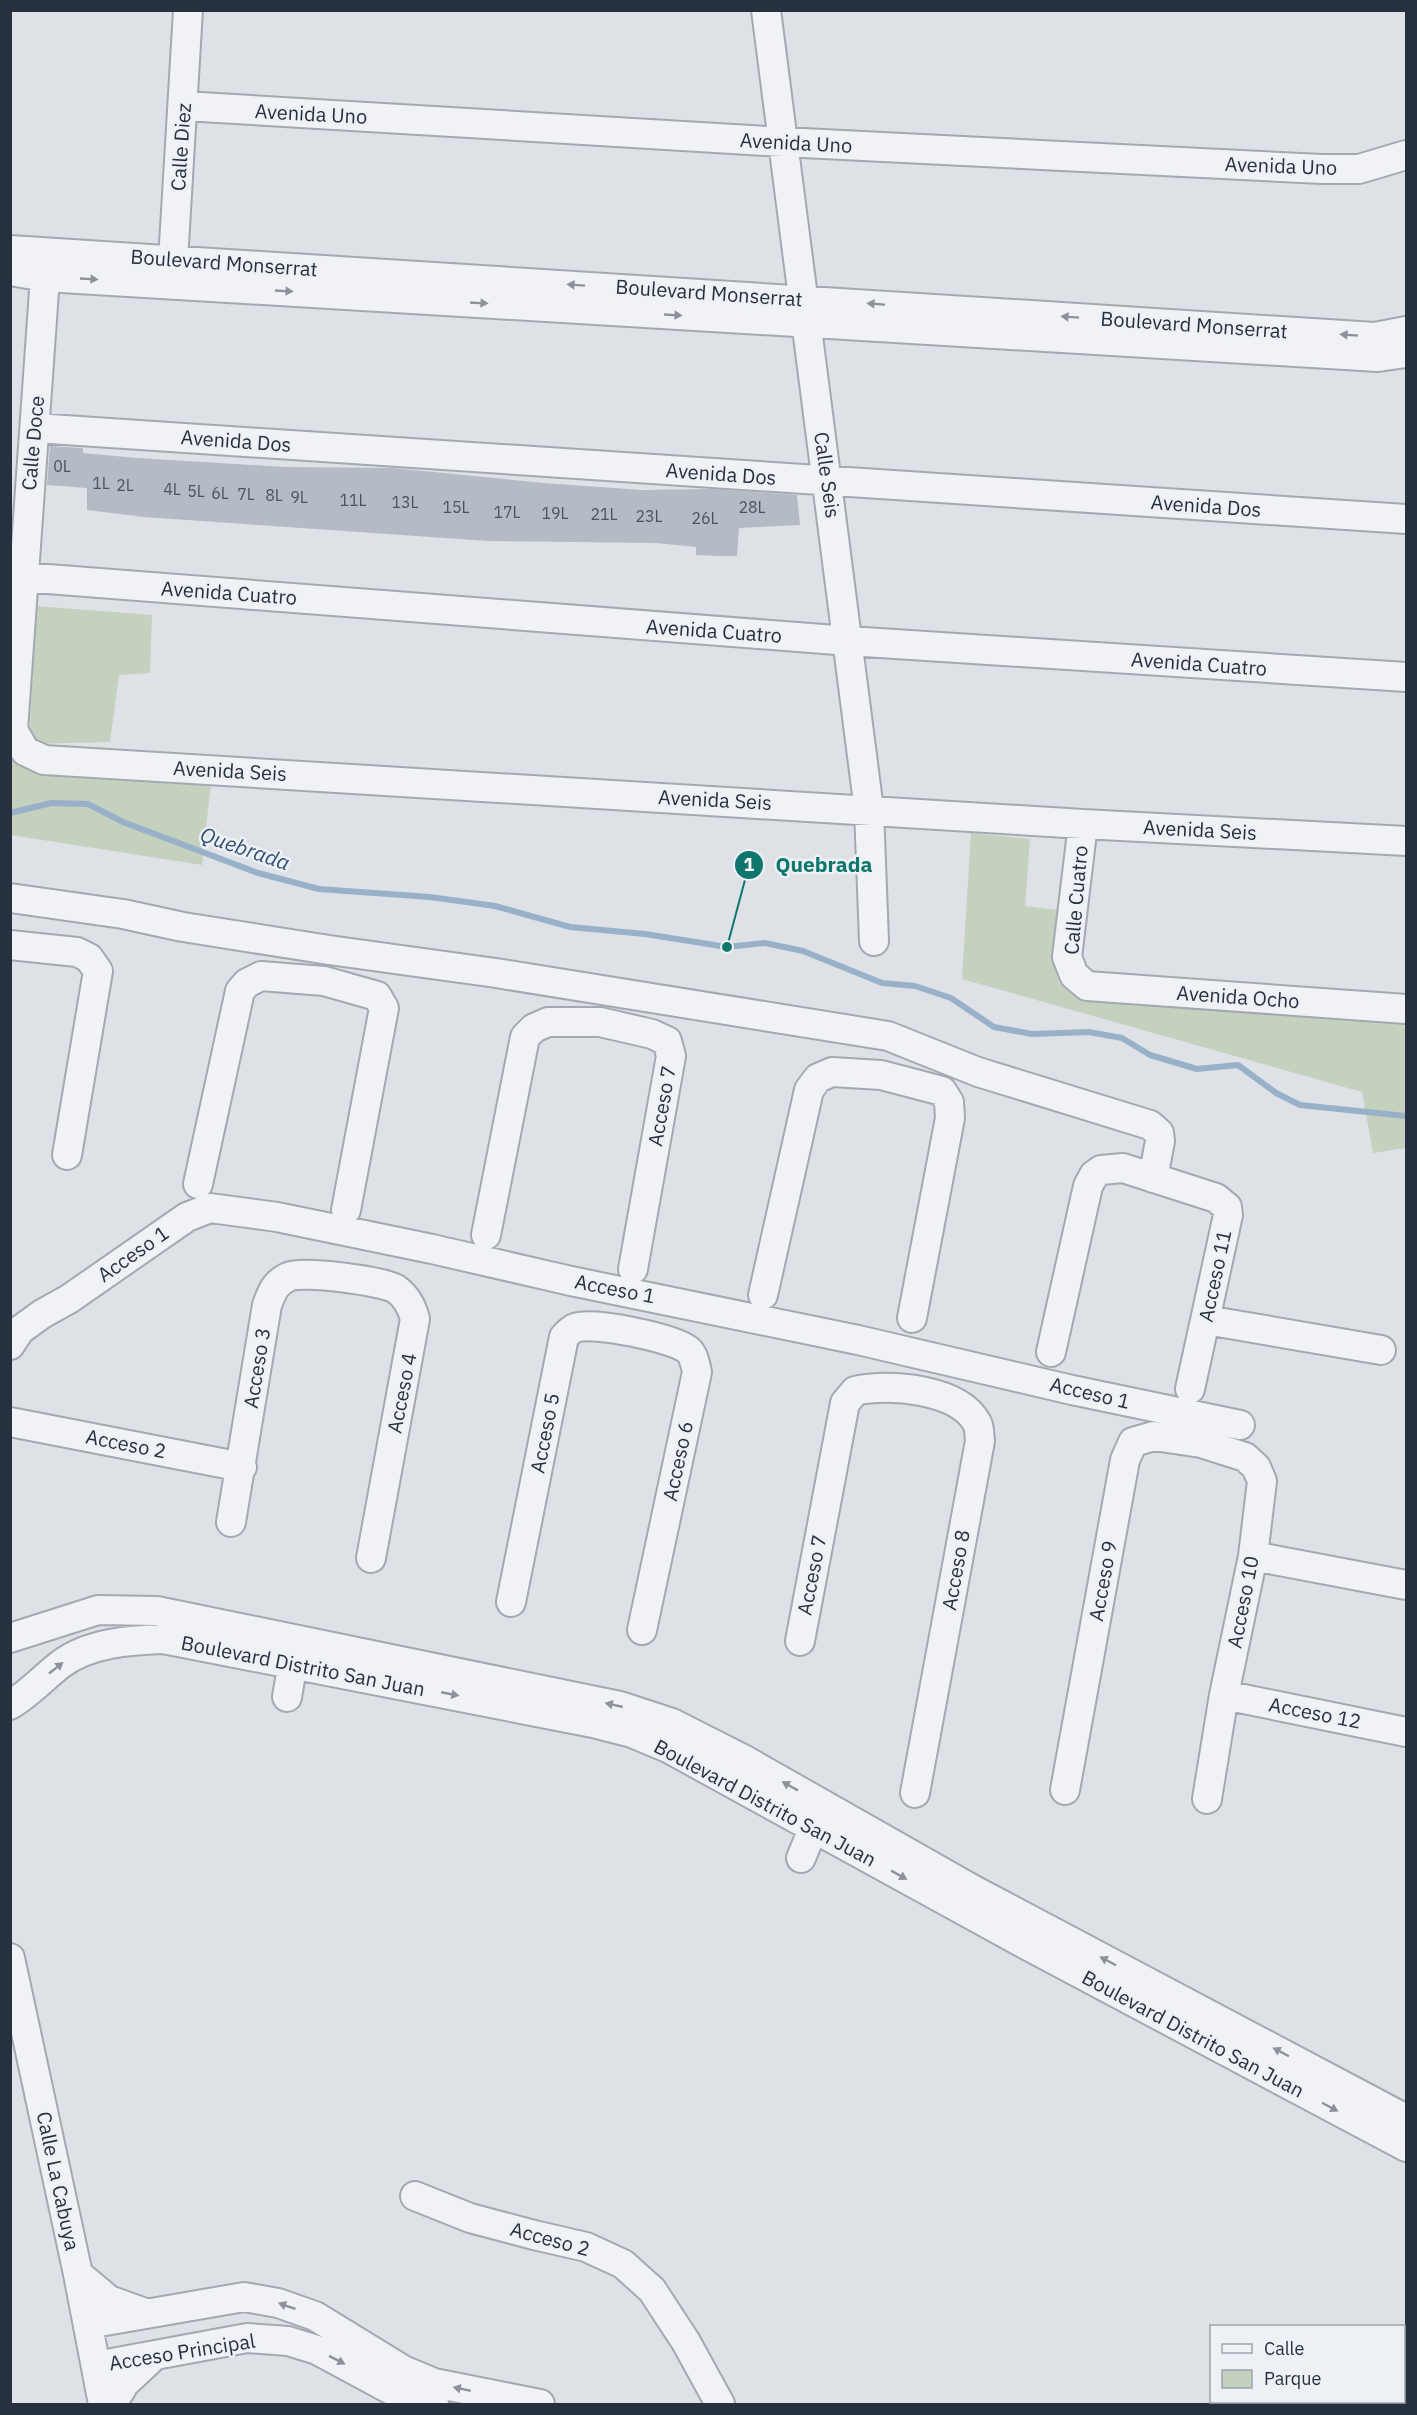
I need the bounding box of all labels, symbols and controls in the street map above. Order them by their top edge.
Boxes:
street label: Avenida Uno [254,97,368,130]
street label: Calle Diez [164,102,197,192]
street label: Avenida Uno [739,126,853,159]
street label: Avenida Uno [1224,150,1338,181]
street label: Boulevard Monserrat [130,242,319,283]
street label: Boulevard Monserrat [615,272,804,313]
one-way arrow [80,275,99,284]
one-way arrow [567,280,586,290]
one-way arrow [275,286,294,296]
one-way arrow [469,298,488,307]
one-way arrow [866,299,885,309]
street label: Boulevard Monserrat [1100,304,1289,345]
one-way arrow [664,310,683,319]
one-way arrow [1061,312,1080,321]
one-way arrow [1339,330,1358,340]
street label: Calle Doce [15,394,50,492]
street label: Avenida Dos [180,423,292,458]
street label: Calle Seis [808,430,847,520]
house number: 0L [53,456,71,476]
street label: Avenida Dos [665,456,777,491]
house number: 1L [92,473,110,493]
house number: 2L [116,475,134,495]
house number: 4L [163,479,181,499]
house number: 5L [187,481,205,501]
house number: 6L [211,483,229,503]
house number: 7L [237,484,255,504]
house number: 8L [265,485,283,505]
house number: 9L [290,487,308,507]
street label: Avenida Dos [1150,488,1262,523]
house number: 11L [339,490,367,510]
house number: 13L [391,492,419,512]
house number: 15L [442,497,470,517]
house number: 28L [738,497,766,517]
house number: 17L [493,502,521,522]
house number: 19L [541,503,569,523]
house number: 21L [590,504,618,524]
house number: 23L [635,506,663,526]
house number: 26L [691,508,719,528]
street label: Avenida Cuatro [160,574,298,611]
street label: Avenida Cuatro [645,612,783,649]
street label: Avenida Cuatro [1130,645,1268,682]
street label: Avenida Seis [173,754,288,787]
street label: Avenida Seis [658,783,773,816]
street label: Avenida Seis [1143,813,1258,846]
water label: Quebrada [197,820,294,876]
street label: Calle Cuatro [1057,844,1094,956]
callout: Quebrada [734,846,885,885]
text: Quebrada [776,850,873,878]
text: 1 [744,853,755,876]
street label: Avenida Ocho [1176,979,1300,1014]
street label: Acceso 7 [641,1064,682,1148]
street label: Acceso 1 [92,1219,174,1288]
street label: Acceso 11 [1192,1227,1237,1324]
street label: Acceso 1 [573,1267,658,1310]
street label: Acceso 3 [237,1326,276,1410]
street label: Acceso 4 [380,1350,423,1435]
street label: Acceso 1 [1047,1370,1133,1415]
street label: Acceso 5 [523,1390,566,1475]
street label: Acceso 6 [656,1418,699,1503]
street label: Acceso 2 [84,1422,169,1465]
street label: Acceso 8 [935,1528,976,1612]
street label: Acceso 7 [790,1532,833,1617]
street label: Acceso 9 [1082,1539,1123,1623]
street label: Acceso 10 [1220,1554,1265,1650]
street label: Boulevard Distrito San Juan [179,1629,427,1702]
one-way arrow [48,1662,64,1675]
one-way arrow [440,1690,459,1699]
street label: Acceso 12 [1267,1690,1363,1735]
one-way arrow [604,1700,623,1709]
street label: Boulevard Distrito San Juan [649,1732,881,1873]
one-way arrow [781,1781,798,1791]
one-way arrow [891,1870,908,1880]
one-way arrow [1100,1956,1117,1966]
street label: Boulevard Distrito San Juan [1077,1963,1309,2104]
one-way arrow [1272,2047,1289,2057]
one-way arrow [1321,2101,1339,2111]
street label: Calle La Cabuya [31,2109,86,2253]
street label: Acceso 2 [507,2215,593,2262]
one-way arrow [278,2301,296,2311]
legend [1210,2325,1405,2403]
street label: Acceso Principal [107,2327,257,2376]
text: Calle [1264,2337,1304,2360]
one-way arrow [329,2355,346,2365]
text: Parque [1264,2367,1322,2390]
one-way arrow [453,2383,471,2393]

